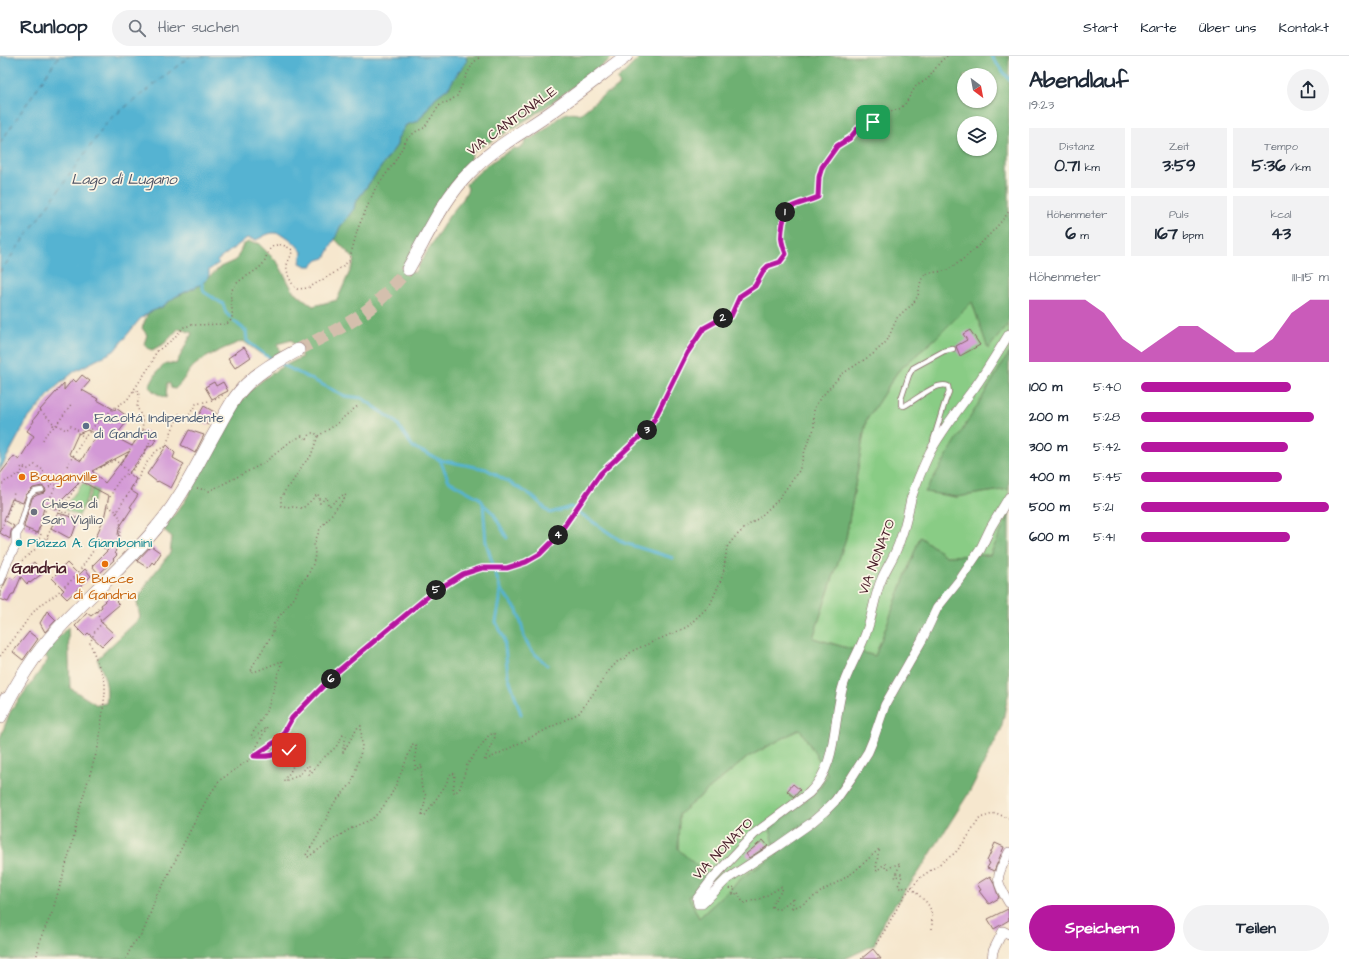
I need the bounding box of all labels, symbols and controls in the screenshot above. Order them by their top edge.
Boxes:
search box [112,10,392,46]
text: Runloop [20,14,88,41]
icon: search [126,17,148,39]
text: Hier suchen [158,17,239,38]
text: Start [1083,18,1118,38]
text: Karte [1140,18,1177,38]
text: Über uns [1199,18,1257,38]
text: Kontakt [1279,18,1329,38]
text: Abendlauf [1029,65,1129,96]
north arrow [957,68,997,108]
map controls [957,68,997,156]
button: share [1287,69,1329,111]
street label: VIA CANTONALE [463,81,562,161]
text: 19:23 [1029,96,1054,114]
pin [856,105,890,139]
icon: arrive [862,111,884,133]
button: layers [957,116,997,156]
text: Distanz [1059,139,1095,154]
text: Zeit [1169,139,1189,154]
text: Tempo [1264,139,1298,154]
text: 0.71 [1054,154,1080,178]
text: 3:59 [1162,154,1196,178]
text: 5:36 [1252,154,1286,178]
text: km [1080,160,1100,175]
text: /km [1286,160,1310,175]
water label: Lago di Lugano [71,169,178,191]
pin: 1 [775,202,795,222]
text: 1 [784,204,786,219]
text: Höhenmeter [1047,207,1107,222]
text: Puls [1169,207,1189,222]
text: kcal [1270,207,1292,222]
text: 6 [1065,222,1076,246]
text: 167 [1155,222,1178,246]
text: 43 [1271,222,1291,246]
text: m [1076,228,1089,243]
text: bpm [1178,228,1203,243]
text: Höhenmeter [1029,268,1101,286]
text: 111–115 m [1292,268,1329,286]
pin: 2 [713,308,733,328]
text: 2 [720,310,726,325]
text: 100 m [1029,378,1062,396]
text: 5:40 [1093,378,1121,396]
place label: Facoltá Indipendente di Gandria [94,408,224,444]
text: 200 m [1029,408,1068,426]
text: 5:28 [1093,408,1120,426]
pin: 3 [637,420,657,440]
marker: Facoltá Indipendente di Gandria [81,421,91,431]
text: 3 [644,422,650,437]
text: 300 m [1029,438,1067,456]
text: 5:42 [1093,438,1121,456]
place label: Bouganville [30,467,98,487]
text: 400 m [1029,468,1070,486]
text: 5:45 [1093,468,1122,486]
marker: Bouganville [17,472,27,482]
place label: Chiesa di San Vigilio [42,494,103,530]
text: 500 m [1029,498,1070,516]
text: 5:21 [1093,498,1113,516]
marker: Chiesa di San Vigilio [29,507,39,517]
street label: VIA NONATO [853,516,901,598]
pin: 4 [548,525,568,545]
text: 4 [554,527,562,542]
text: 600 m [1029,528,1069,546]
text: 5:41 [1093,528,1115,546]
place label: Piazza A. Giambonini [27,533,152,553]
marker: Piazza A. Giambonini [14,538,24,548]
district label: Gandria [12,557,67,579]
marker: le Bucce di Gandria [100,559,110,569]
place label: le Bucce di Gandria [74,569,136,605]
pin: 5 [426,580,446,600]
text: 5 [432,582,440,597]
pin: 6 [321,669,341,689]
text: 6 [328,671,334,686]
pin [272,733,306,767]
icon: check [278,739,300,761]
street label: VIA NONATO [688,813,758,885]
button: Speichern [1029,905,1175,951]
button: Teilen [1183,905,1329,951]

